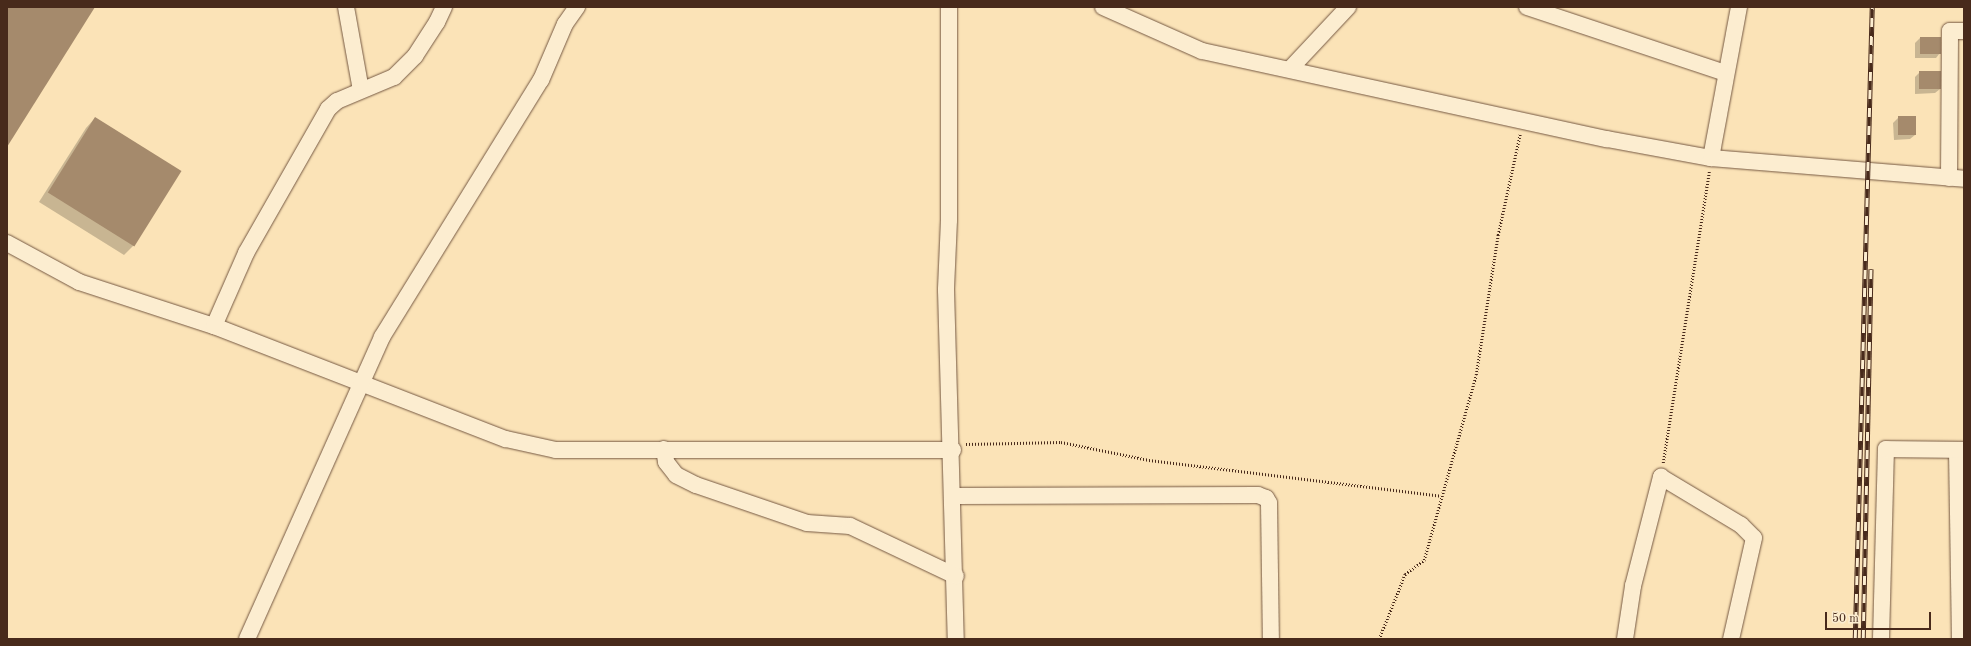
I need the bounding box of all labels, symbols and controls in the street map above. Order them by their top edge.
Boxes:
scale bar [1827,604,1933,630]
text: 50 m [1832,613,1859,625]

